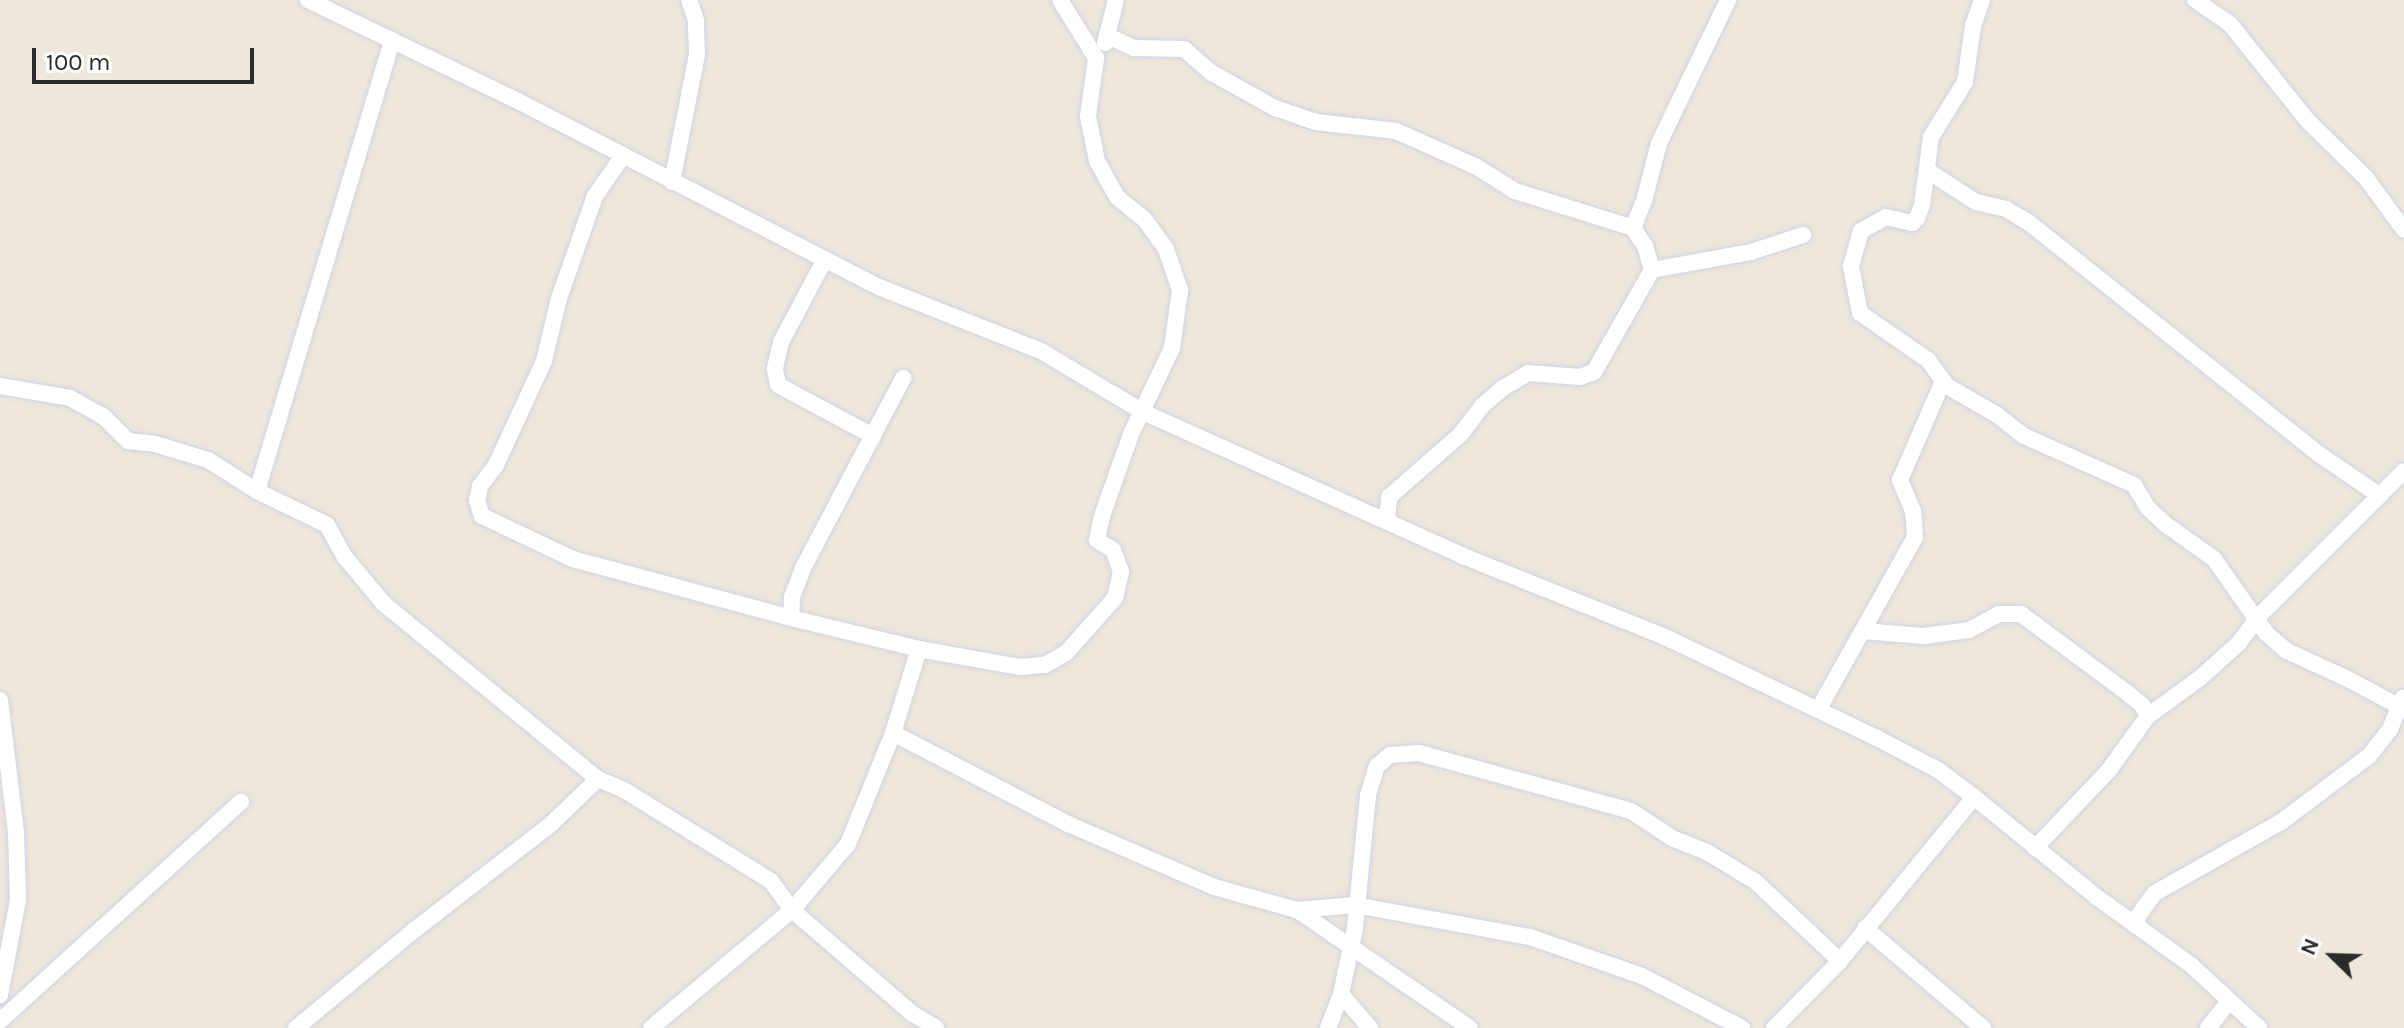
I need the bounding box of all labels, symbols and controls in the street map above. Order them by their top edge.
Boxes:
scale bar [36,32,258,82]
text: 100 m [46,48,111,76]
north arrow [2292,916,2372,996]
text: N [2295,934,2325,959]

